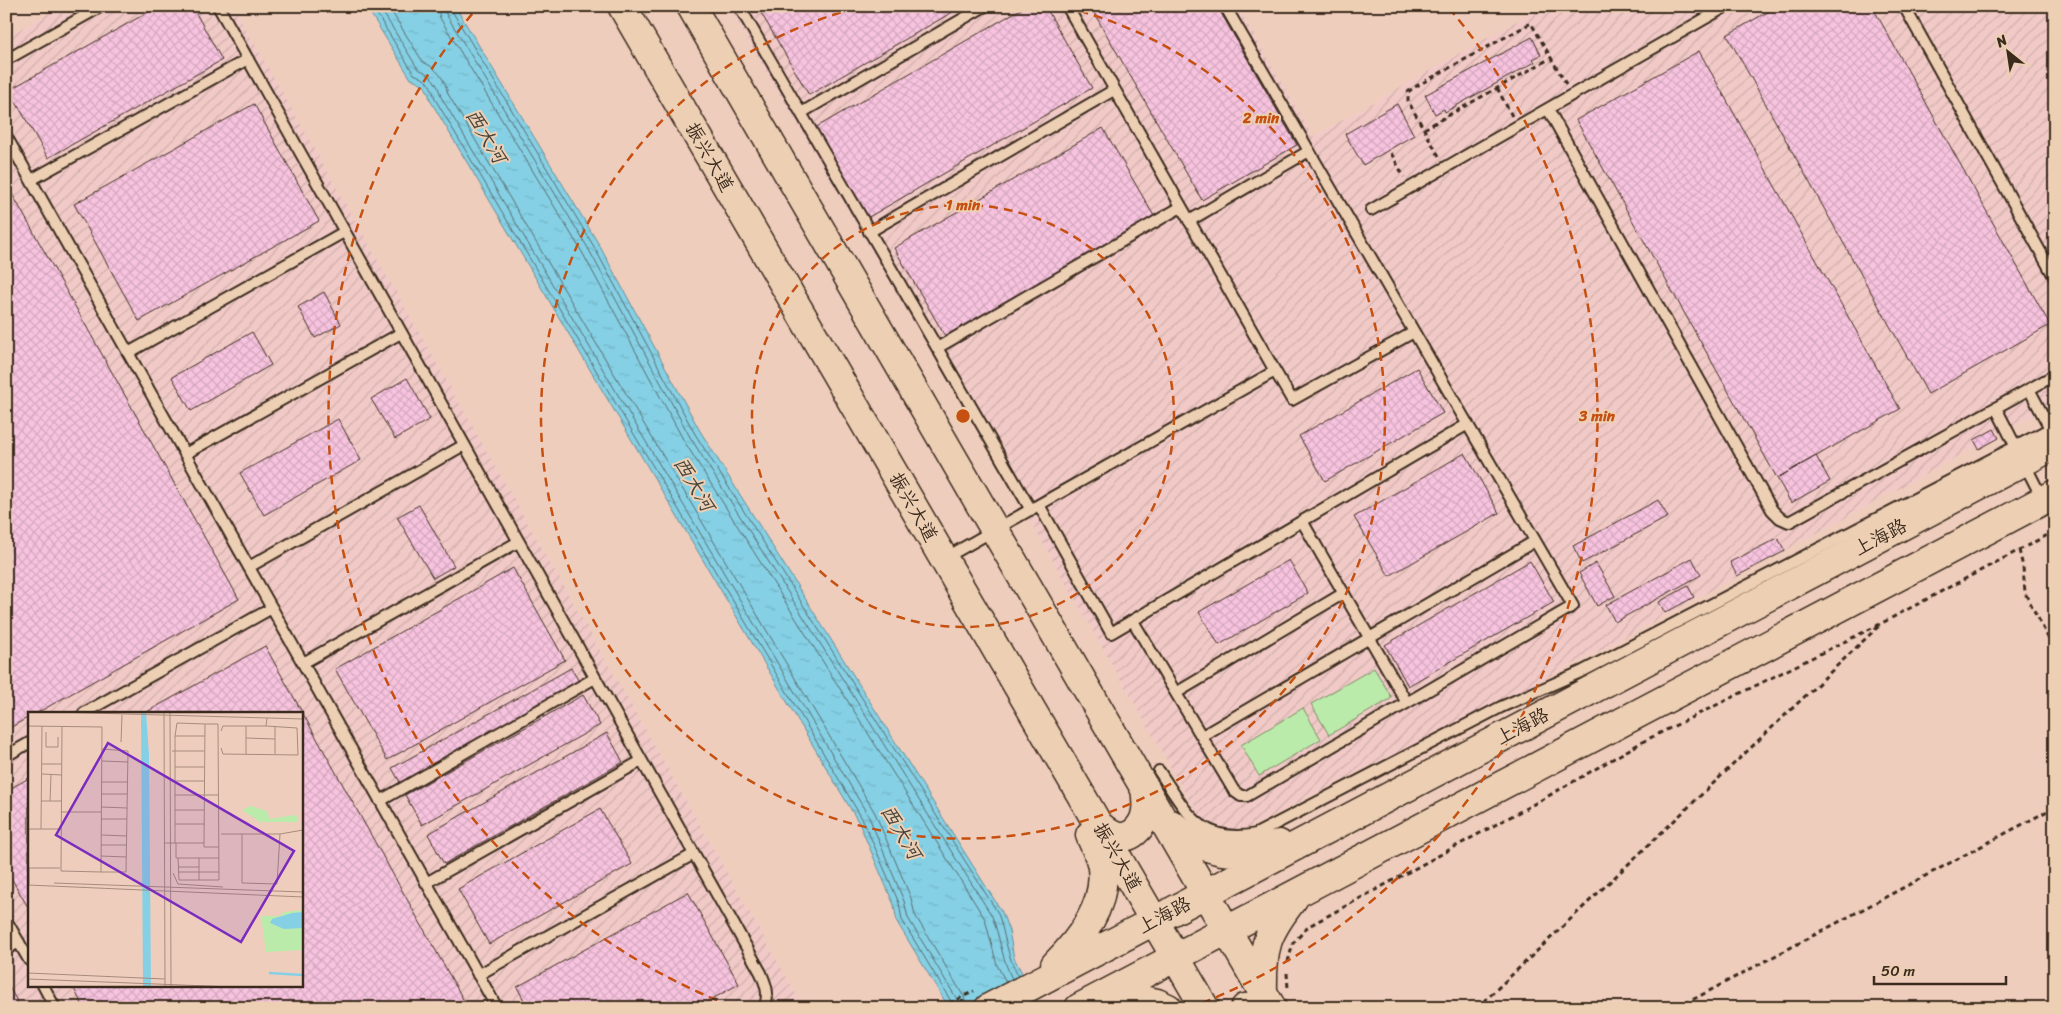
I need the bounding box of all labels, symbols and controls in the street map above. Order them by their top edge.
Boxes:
north arrow [1984,28,2034,78]
text: N [1990,28,2012,55]
water label: 西大河 [456,101,518,173]
text: 2 min [1242,105,1280,131]
street label: 振兴大道 [677,116,743,198]
text: 1 min [946,192,981,218]
text: 3 min [1578,403,1616,429]
centre of rings [954,407,972,425]
water label: 西大河 [664,449,726,521]
street label: 振兴大道 [881,466,947,548]
street label: 上海路 [1847,509,1913,565]
street label: 上海路 [1489,698,1555,754]
inset map [28,712,302,986]
water label: 西大河 [871,797,933,869]
street label: 振兴大道 [1085,816,1151,898]
street label: 上海路 [1131,887,1197,943]
scale bar [1874,954,2006,986]
text: 50 m [1881,958,1916,984]

